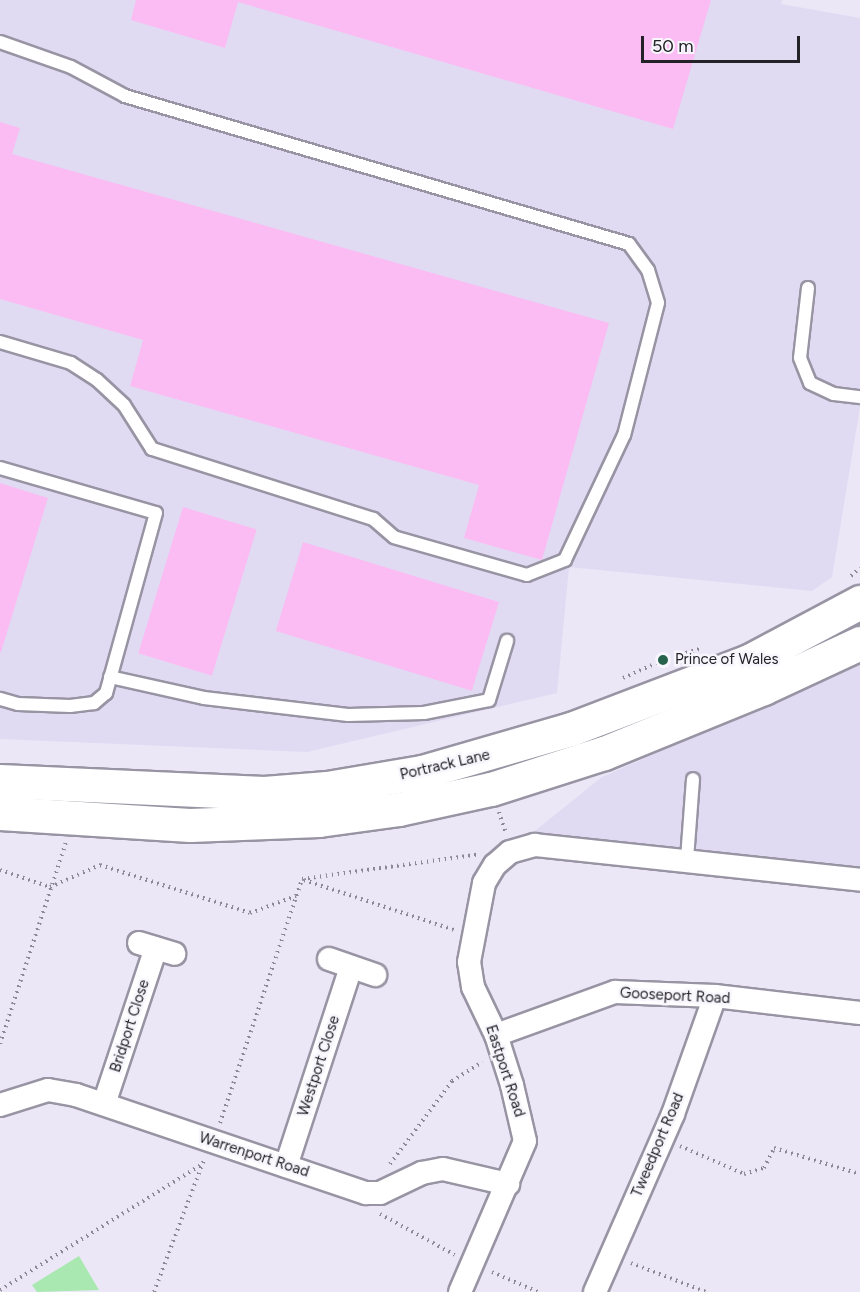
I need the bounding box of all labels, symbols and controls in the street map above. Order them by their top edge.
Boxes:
scale bar [644,24,803,62]
text: 50 m [652,35,694,57]
place label: Prince of Wales [675,651,778,669]
marker: Prince of Wales [656,653,670,667]
street label: Portrack Lane [398,746,492,784]
street label: Bridport Close [107,977,153,1075]
street label: Gooseport Road [619,984,731,1008]
street label: Westport Close [294,1013,344,1119]
street label: Eastport Road [482,1023,528,1119]
street label: Tweedport Road [628,1090,688,1200]
street label: Warrenport Road [197,1129,311,1181]

